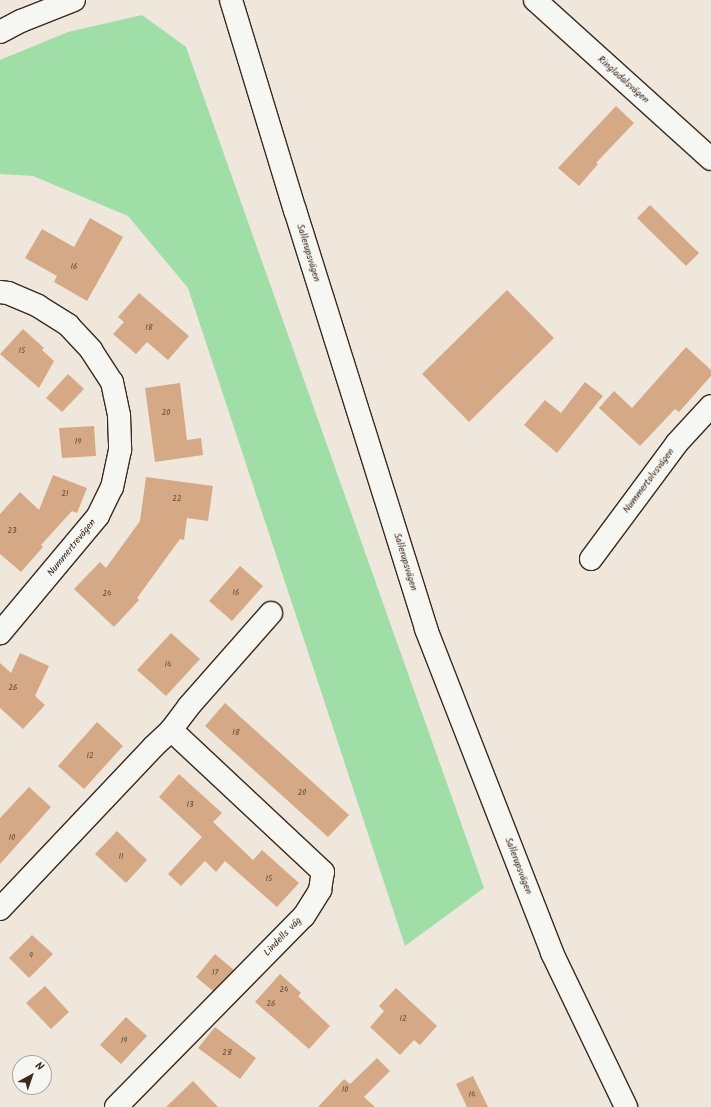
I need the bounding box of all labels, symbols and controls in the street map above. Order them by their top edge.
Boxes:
street label: Ringladalsvägen [595,54,651,106]
street label: Sallerupsvägen [293,223,323,283]
house number: 16 [71,262,77,272]
house number: 18 [145,323,153,333]
house number: 15 [19,346,25,356]
house number: 20 [162,408,170,418]
house number: 19 [75,437,81,447]
street label: Nummertolvsvägen [621,446,677,516]
house number: 21 [61,489,69,499]
house number: 22 [172,494,182,504]
street label: Nummertrevägen [45,517,99,579]
house number: 23 [7,526,17,536]
street label: Sallerupsvägen [390,532,420,592]
house number: 16 [233,588,239,598]
house number: 24 [102,589,112,599]
house number: 14 [165,660,171,670]
house number: 26 [8,683,18,693]
house number: 18 [232,728,240,738]
house number: 12 [86,751,94,761]
house number: 20 [298,788,306,798]
house number: 13 [186,800,194,810]
house number: 10 [9,833,15,843]
street label: Sallerupsvägen [502,836,534,896]
house number: 11 [118,852,124,862]
house number: 15 [266,874,272,884]
street label: Lindells väg [261,915,305,959]
house number: 9 [29,951,33,961]
house number: 17 [212,968,218,978]
house number: 24 [279,985,289,995]
house number: 26 [266,999,276,1009]
house number: 12 [399,1014,407,1024]
house number: 19 [121,1036,127,1046]
house number: 28 [222,1048,232,1058]
north arrow [12,1055,52,1095]
text: N [31,1057,48,1076]
house number: 10 [342,1085,348,1095]
house number: 14 [469,1090,475,1100]

